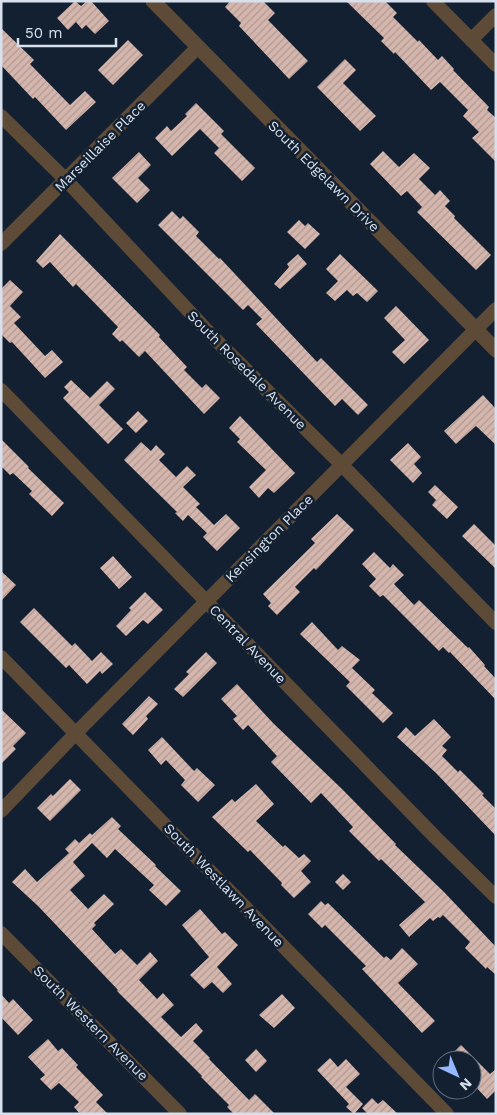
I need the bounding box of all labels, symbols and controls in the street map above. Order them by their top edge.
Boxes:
scale bar [18,15,115,47]
text: 50 m [25,24,62,42]
street label: Marseillaise Place [51,97,149,195]
street label: South Edgelawn Drive [265,117,383,235]
street label: South Rosedale Avenue [184,307,310,433]
street label: Kensington Place [222,491,316,585]
street label: Central Avenue [206,601,290,687]
street label: South Westlawn Avenue [161,820,287,950]
street label: South Western Avenue [30,962,152,1084]
north arrow [432,1050,482,1100]
text: N [457,1075,475,1094]

